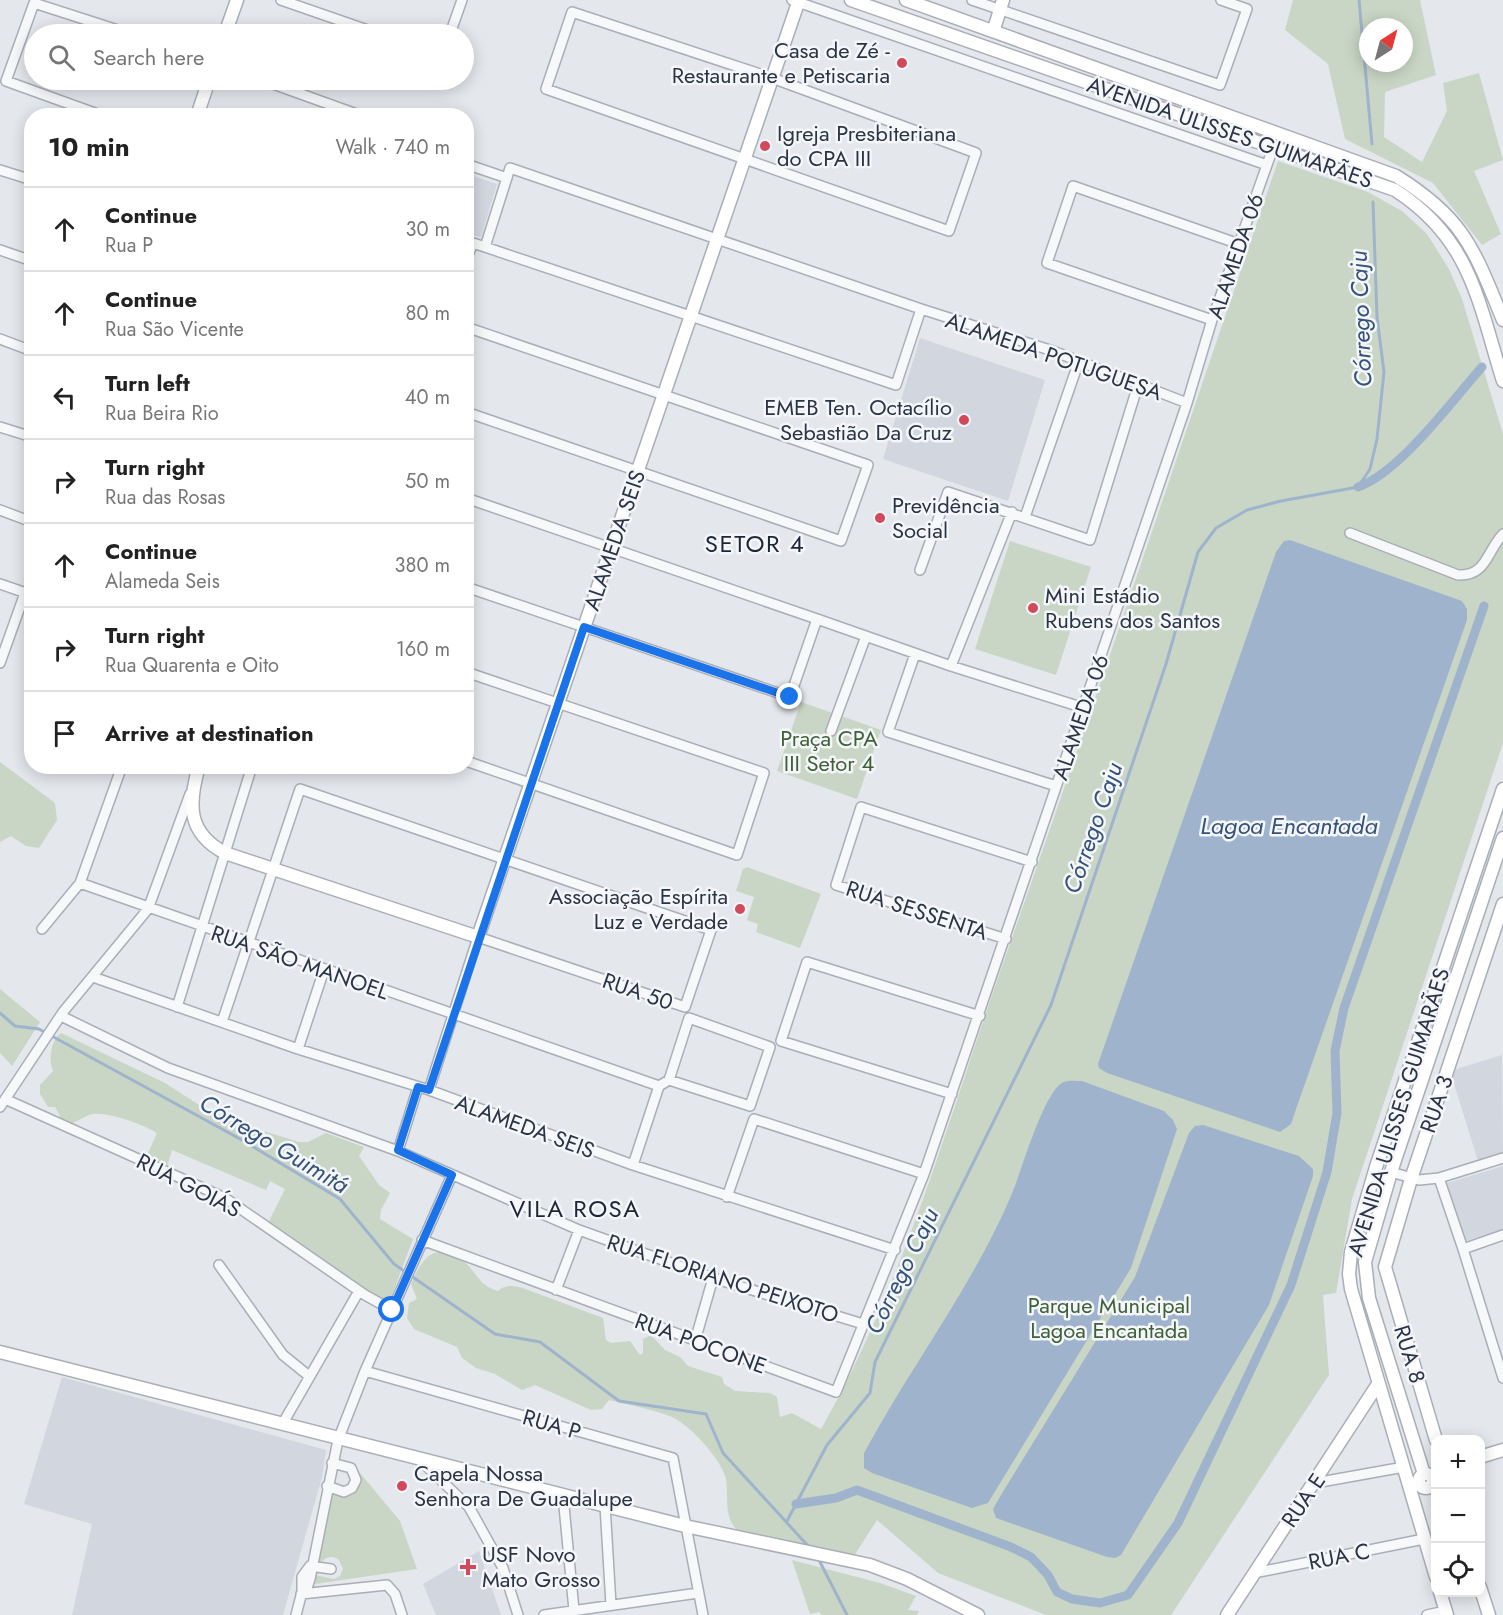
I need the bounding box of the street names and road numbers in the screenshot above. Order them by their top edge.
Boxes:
street label: AVENIDA ULISSES GUIMARÃES [1083,68,1377,196]
street label: ALAMEDA 06 [1199,189,1271,323]
street label: ALAMEDA POTUGUESA [941,304,1167,408]
street label: ALAMEDA SEIS [575,466,653,614]
street label: ALAMEDA 06 [1044,650,1116,784]
street label: RUA SESSENTA [842,872,992,948]
street label: RUA SÃO MANOEL [207,917,393,1007]
street label: RUA 50 [598,964,678,1018]
street label: AVENIDA ULISSES GUIMARÃES [1339,964,1457,1260]
street label: RUA 3 [1411,1071,1461,1137]
street label: ALAMEDA SEIS [451,1086,599,1166]
street label: RUA GOIÁS [131,1145,247,1225]
street label: RUA FLORIANO PEIXOTO [603,1225,843,1331]
street label: RUA POCONE [631,1304,771,1382]
street label: RUA 8 [1386,1321,1434,1387]
street label: RUA P [519,1400,585,1448]
street label: RUA E [1273,1466,1333,1534]
street label: RUA C [1305,1534,1373,1578]

